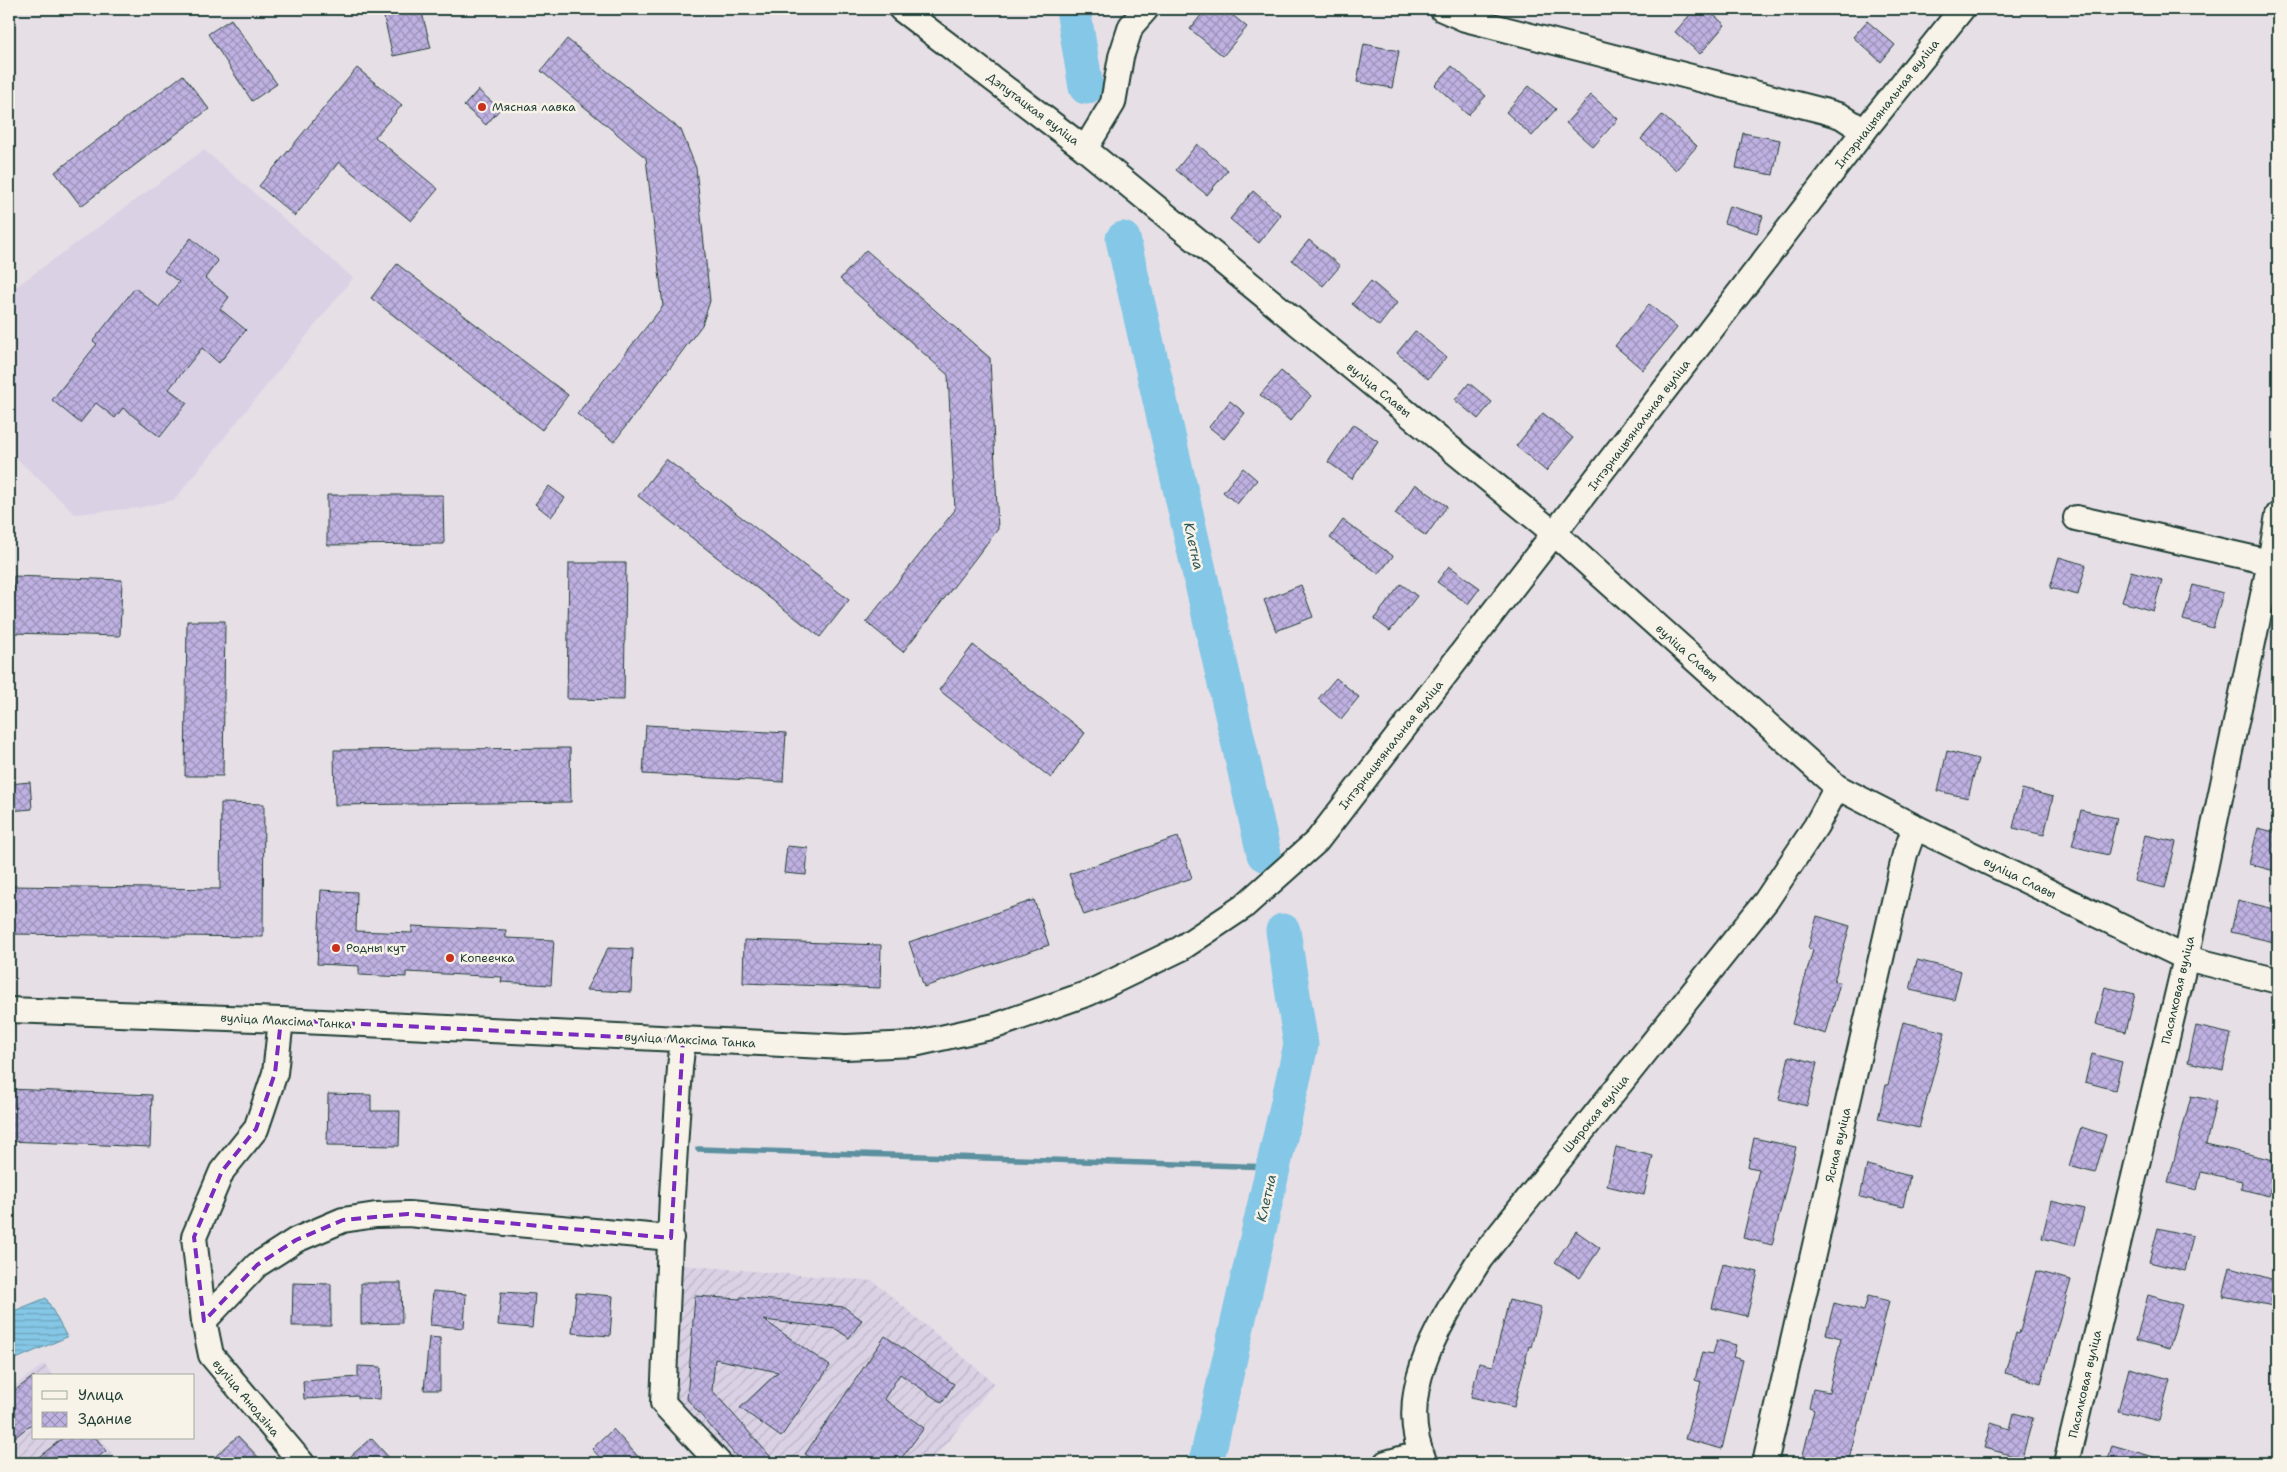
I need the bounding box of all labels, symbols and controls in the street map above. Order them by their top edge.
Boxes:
street label: Інтэрнацыянальная вуліца [1831,36,1943,172]
street label: Дэпутацкая вуліца [984,69,1083,149]
place label: Мясная лавка [492,99,576,115]
marker: Мясная лавка [476,101,488,113]
street label: Інтэрнацыянальная вуліца [1584,356,1694,494]
street label: вуліца Славы [1343,359,1415,421]
water label: Клетна [1180,520,1208,572]
street label: вуліца Славы [1652,621,1722,685]
street label: Інтэрнацыянальная вуліца [1335,677,1447,813]
street label: вуліца Славы [1981,854,2059,902]
street label: Пасялковая вуліца [2158,934,2198,1046]
place label: Родны кут [346,940,407,956]
marker: Родны кут [330,942,342,954]
place label: Копеечка [460,950,515,966]
marker: Копеечка [444,952,456,964]
street label: вуліца Максіма Танка [220,1010,353,1032]
street label: вуліца Максіма Танка [624,1029,757,1051]
street label: Шырокая вуліца [1559,1071,1633,1157]
street label: Ясная вуліца [1822,1106,1854,1184]
water label: Клетна [1252,1172,1280,1224]
street label: Пасялковая вуліца [2065,1328,2105,1440]
street label: вуліца Анодзіна [209,1356,283,1440]
legend [32,1374,195,1440]
text: Улица [78,1385,124,1405]
text: Здание [78,1409,132,1429]

